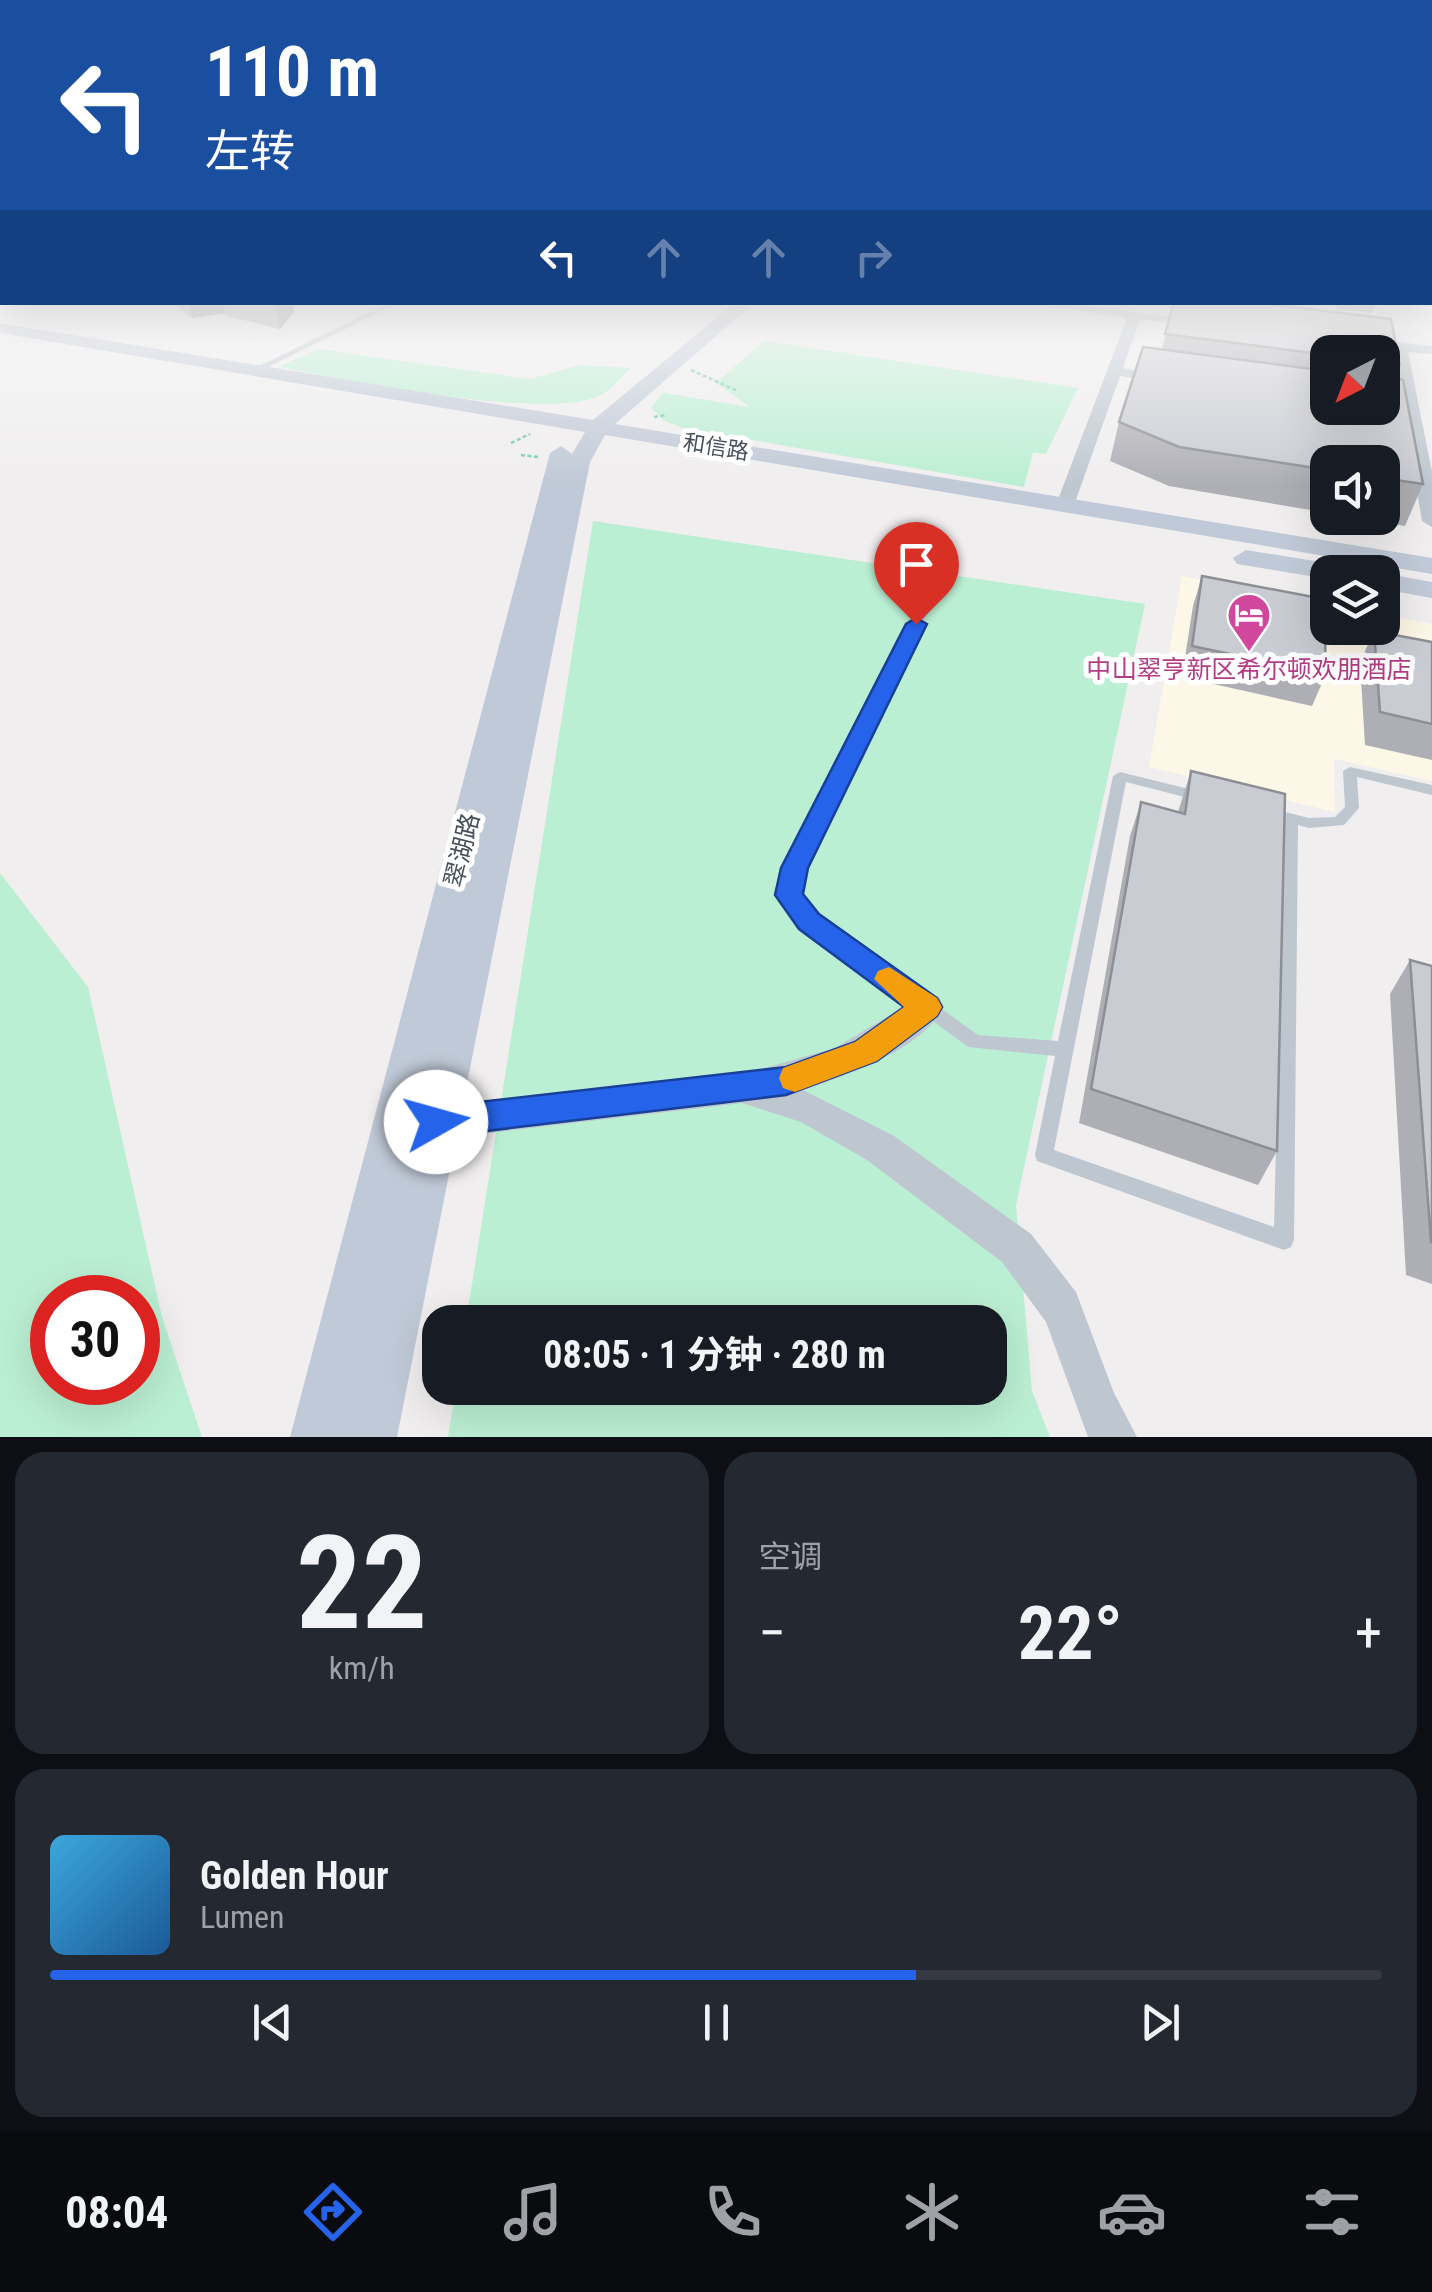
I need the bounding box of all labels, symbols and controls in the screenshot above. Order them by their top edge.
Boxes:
text: 110 m [205,31,379,113]
icon: left [40,40,170,170]
text: 左转 [205,125,295,178]
icon: left [531,230,586,285]
icon: ahead [636,230,691,285]
icon: ahead [741,230,796,285]
icon: right [846,230,901,285]
north arrow [1310,335,1400,425]
map controls [1310,335,1400,645]
street label: 和信路 [681,429,751,465]
button: sound [1310,445,1400,535]
pin [874,522,959,625]
icon: arrive [889,537,944,592]
button: layers [1310,555,1400,645]
hotel icon: 中山翠亨新区希尔顿欢朋酒店 [1226,592,1272,653]
place label: 中山翠亨新区希尔顿欢朋酒店 [1086,655,1412,684]
street label: 翠湖路 [439,810,485,890]
position arrow [384,1070,488,1174]
speed limit sign: 30 [30,1275,160,1405]
text: 08:05 · 1 分钟 · 280 m [543,1333,886,1377]
text: 22 [296,1507,427,1660]
text: 空调 [759,1538,823,1576]
text: 22° [1018,1589,1123,1677]
text: − [759,1601,786,1665]
text: + [1355,1601,1382,1665]
text: km/h [329,1649,395,1687]
text: Golden Hour [200,1854,389,1898]
text: Lumen [200,1898,285,1936]
icon: previous [245,1995,300,2050]
icon: pause [689,1995,744,2050]
icon: next [1133,1995,1188,2050]
icon: directions [298,2177,368,2247]
icon: music [498,2177,568,2247]
icon: phone [698,2177,768,2247]
icon: climate [897,2177,967,2247]
icon: car [1097,2177,1167,2247]
icon: filters [1297,2177,1367,2247]
text: 08:04 [65,2186,168,2239]

